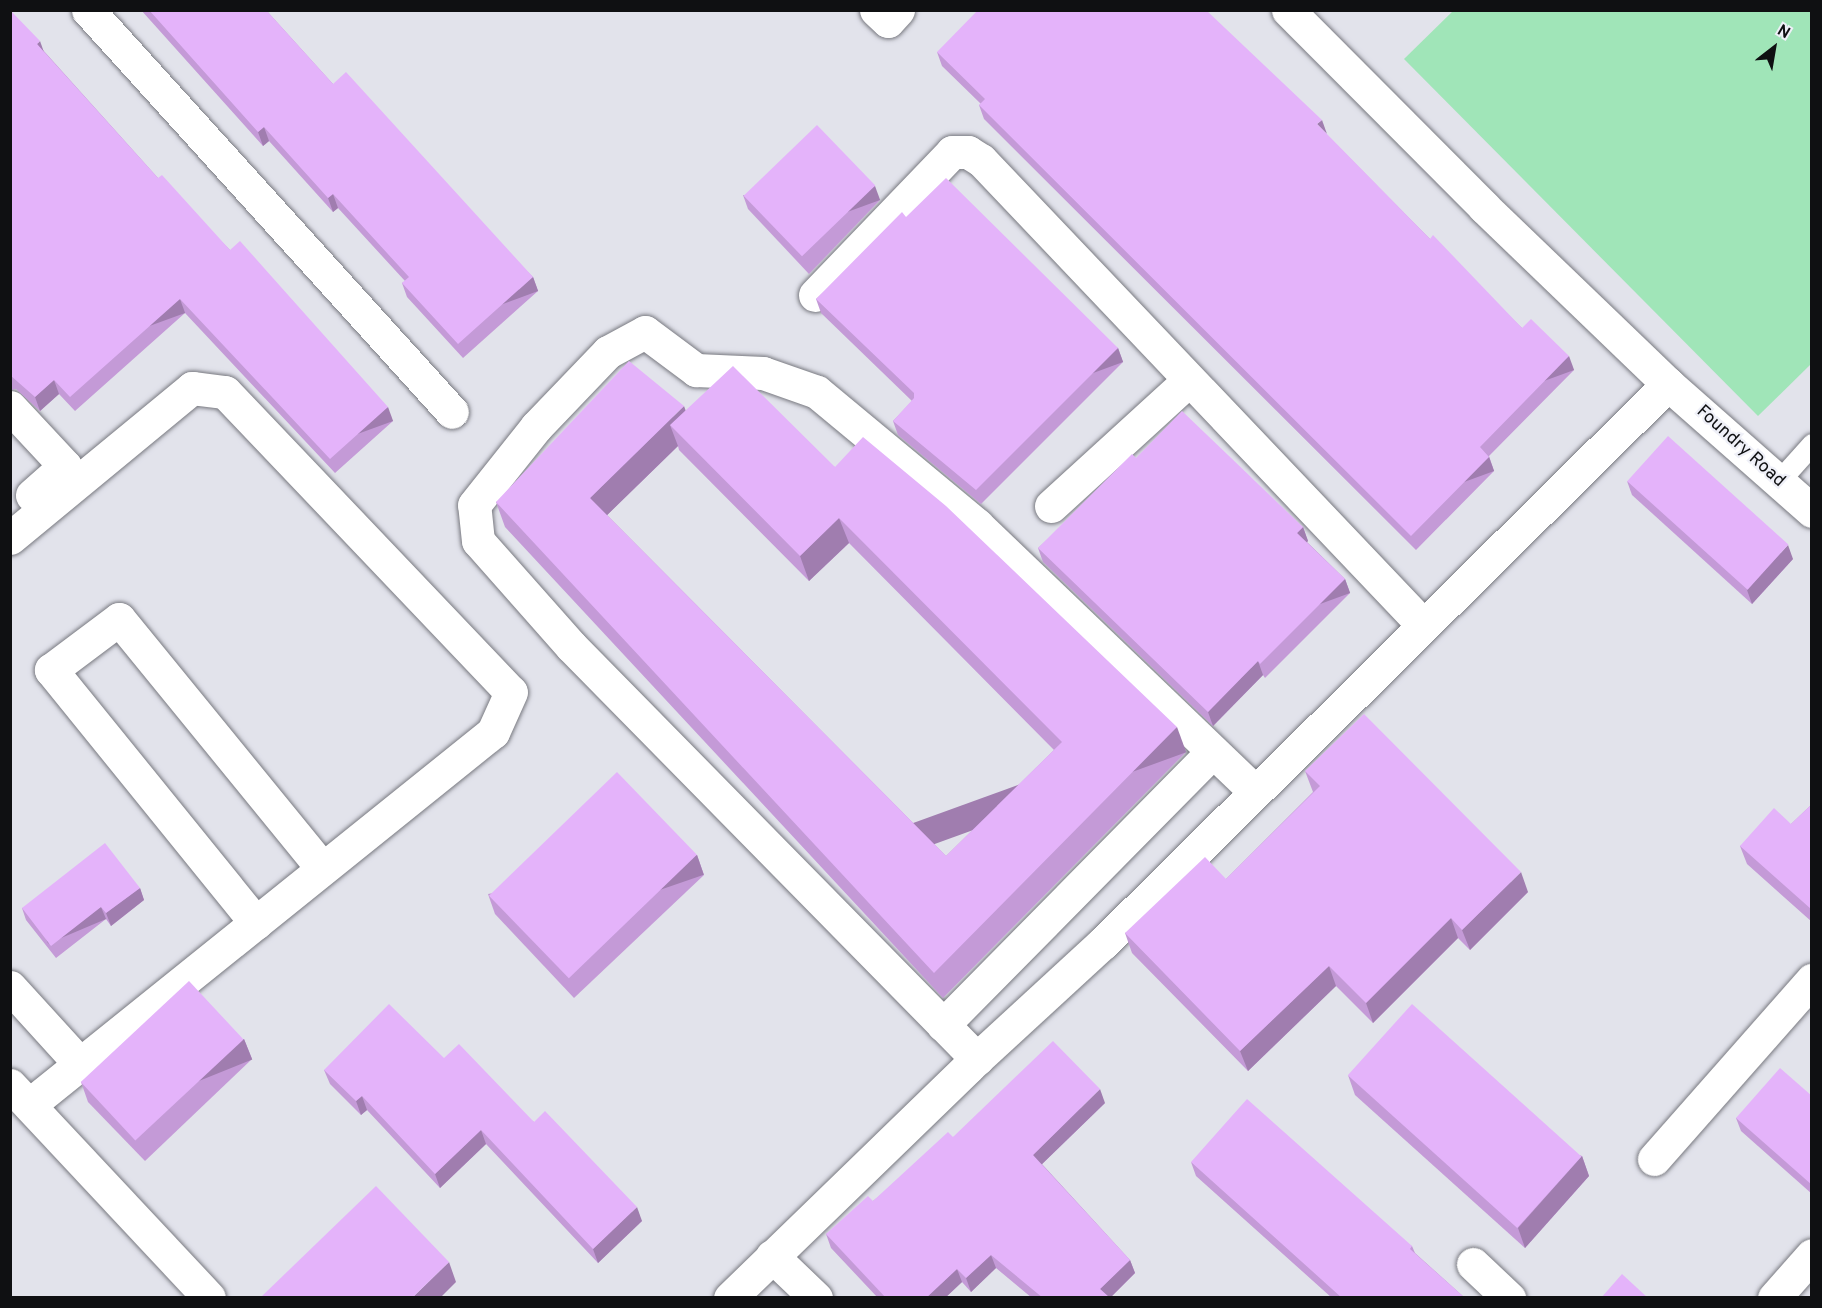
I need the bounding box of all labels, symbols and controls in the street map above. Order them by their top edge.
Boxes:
north arrow [1744,18,1804,78]
text: N [1773,21,1793,44]
street label: Foundry Road [1691,401,1789,493]

